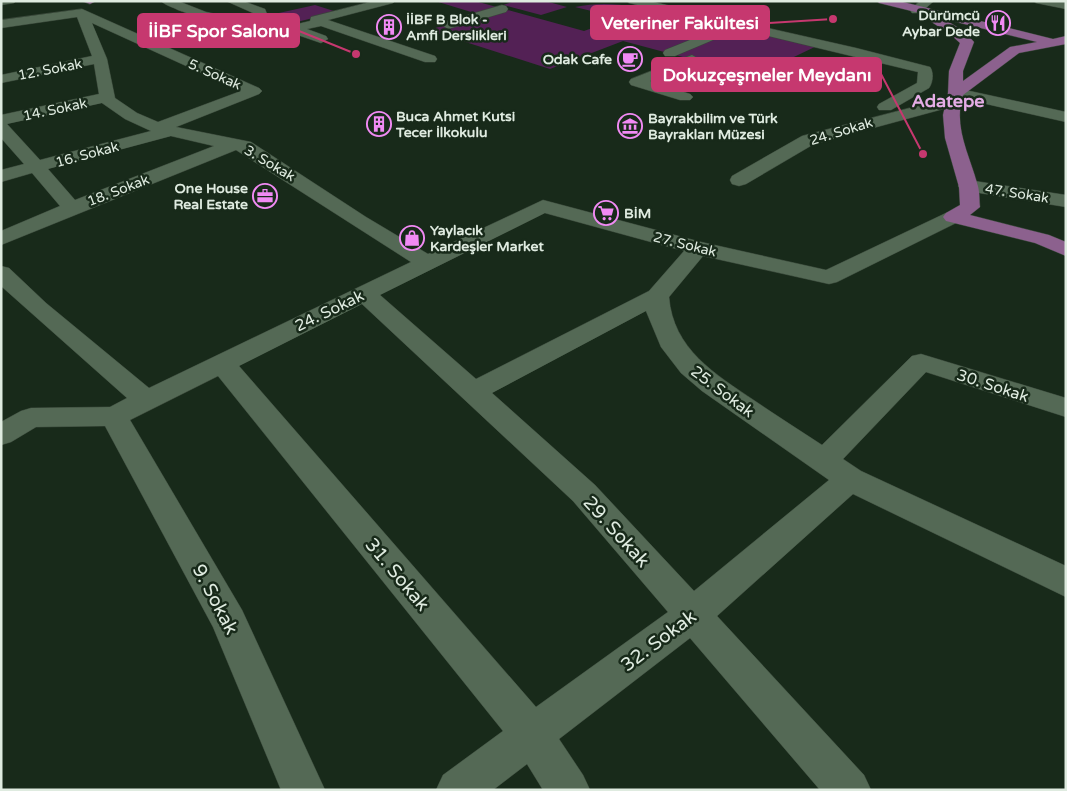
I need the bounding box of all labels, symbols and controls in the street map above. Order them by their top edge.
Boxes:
callout: Veteriner Fakültesi [591,6,769,39]
place label: Dürümcü Aybar Dede [902,7,980,40]
restaurant icon: Dürümcü Aybar Dede [985,10,1011,36]
place label: İİBF B Blok - Amfi Derslikleri [406,11,507,44]
text: Veteriner Fakültesi [601,12,759,34]
callout: İİBF Spor Salonu [138,14,299,47]
building icon: İİBF B Blok - Amfi Derslikleri [376,14,402,40]
text: İİBF Spor Salonu [148,20,290,42]
cafe icon: Odak Cafe [617,46,643,72]
place label: Odak Cafe [543,51,612,68]
street label: 12. Sokak [17,55,84,84]
street label: 5. Sokak [186,55,244,94]
callout: Dokuzçeşmeler Meydanı [652,58,881,91]
text: Dokuzçeşmeler Meydanı [663,64,871,86]
district label: Adatepe [912,90,984,112]
street label: 14. Sokak [22,94,89,125]
place label: Buca Ahmet Kutsi Tecer İlkokulu [395,108,515,141]
place label: Bayrakbilim ve Türk Bayrakları Müzesi [648,110,778,143]
building icon: Buca Ahmet Kutsi Tecer İlkokulu [366,111,392,137]
museum icon: Bayrakbilim ve Türk Bayrakları Müzesi [617,113,643,139]
street label: 24. Sokak [808,114,875,149]
street label: 16. Sokak [54,138,121,171]
street label: 3. Sokak [241,142,299,185]
street label: 18. Sokak [85,171,152,210]
place label: One House Real Estate [173,180,248,213]
street label: 47. Sokak [984,180,1050,207]
office icon: One House Real Estate [252,183,278,209]
supermarket icon: BİM [593,200,619,226]
place label: BİM [624,205,651,222]
place label: Yaylacık Kardeşler Market [430,222,544,255]
shop icon: Yaylacık Kardeşler Market [399,225,425,251]
street label: 27. Sokak [652,228,718,261]
street label: 24. Sokak [292,286,367,336]
street label: 25. Sokak [687,362,758,422]
street label: 30. Sokak [954,365,1031,407]
street label: 29. Sokak [579,492,654,572]
street label: 31. Sokak [360,534,434,615]
street label: 9. Sokak [187,561,243,638]
street label: 32. Sokak [617,605,700,676]

